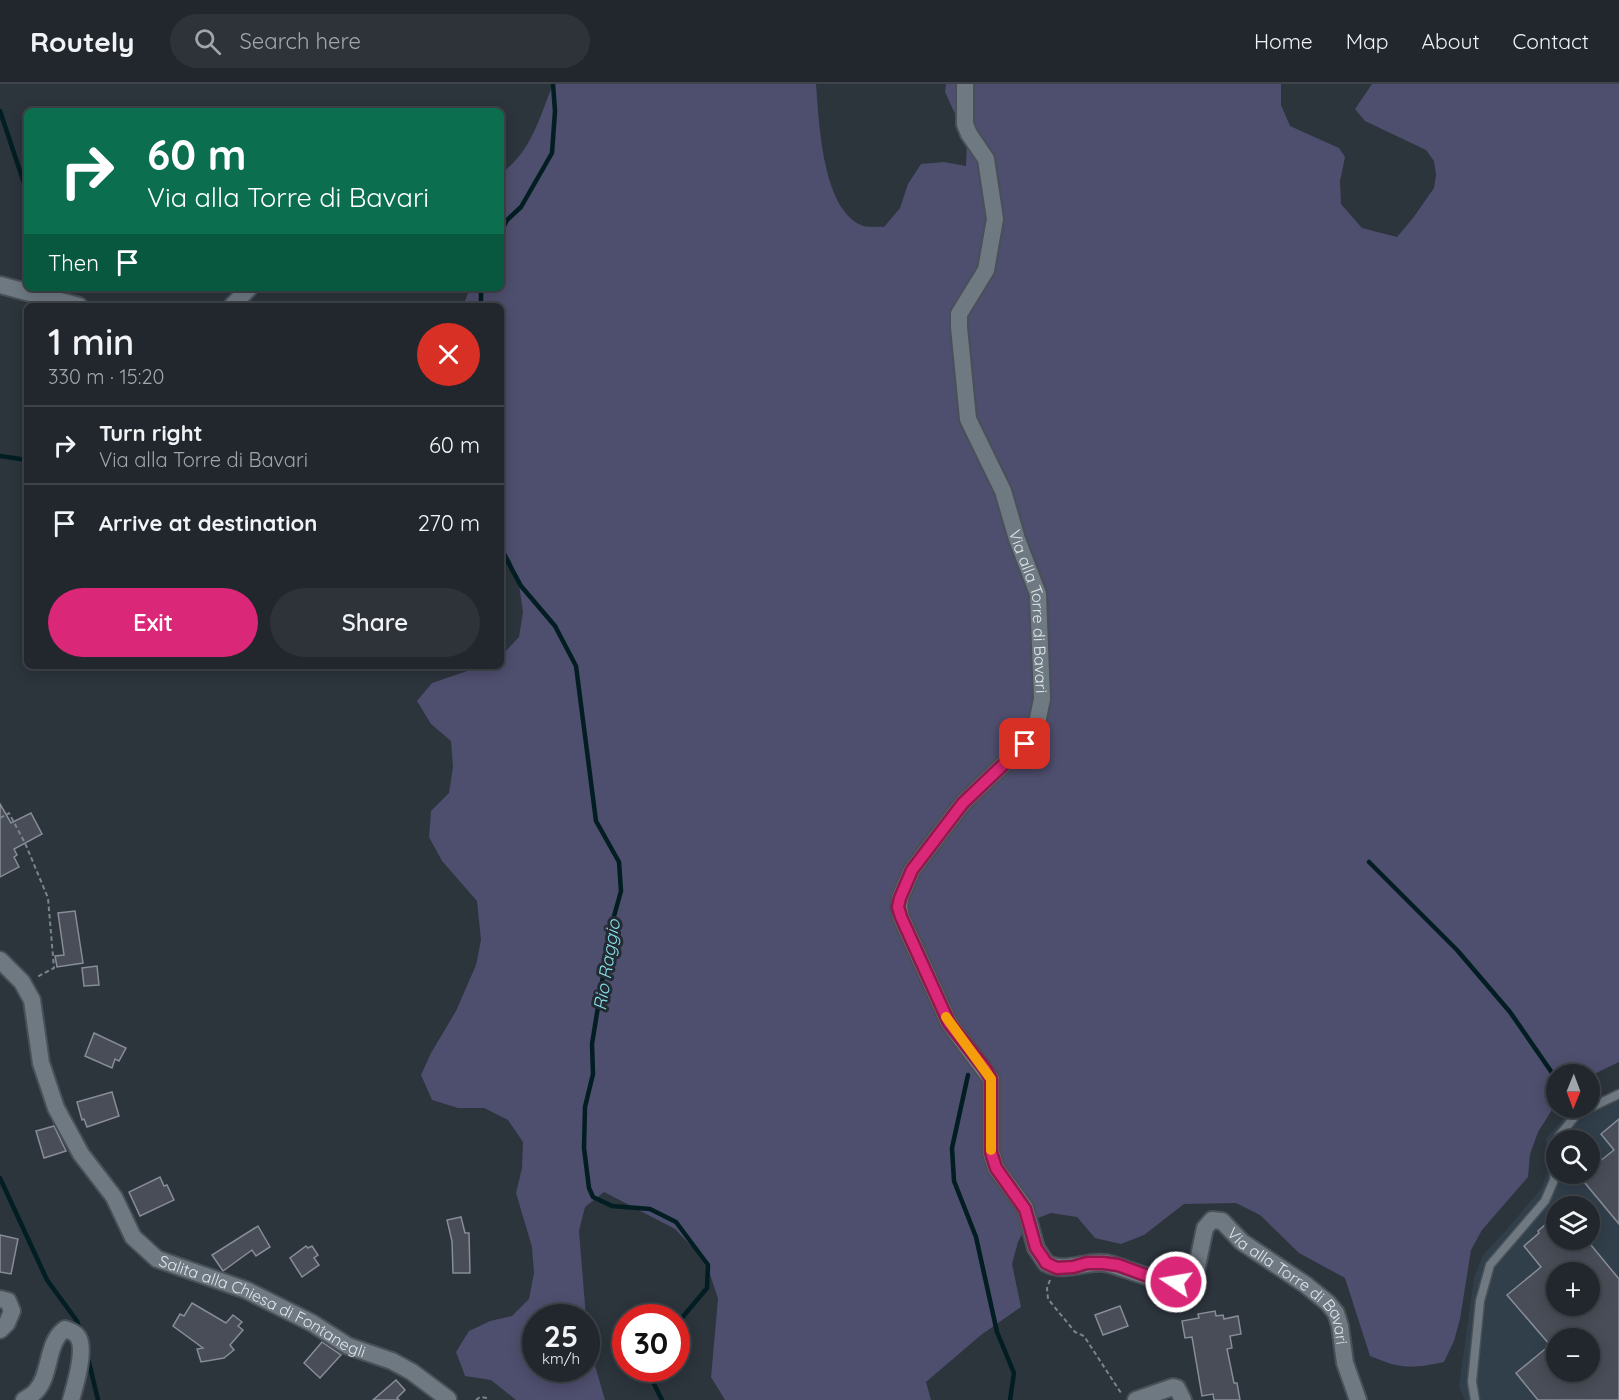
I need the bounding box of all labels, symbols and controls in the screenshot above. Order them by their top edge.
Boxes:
search box [170,14,590,68]
text: Routely [30,24,134,59]
icon: search [191,25,224,58]
text: Search here [239,27,361,55]
text: Home [1254,28,1313,54]
text: Map [1346,28,1389,54]
text: About [1422,28,1480,54]
text: Contact [1513,28,1589,54]
text: 60 m [147,128,247,181]
icon: right [48,132,126,210]
text: Via alla Torre di Bavari [147,180,429,214]
icon: arrive [111,246,144,279]
text: Then [48,249,99,277]
text: 1 min [48,319,134,364]
button: close [417,323,480,386]
text: 330 m · 15:20 [48,364,164,389]
text: Turn right [99,419,203,447]
icon: right [48,429,81,462]
text: 60 m [429,431,480,459]
text: Via alla Torre di Bavari [99,447,308,472]
icon: arrive [48,507,81,540]
text: Arrive at destination [99,509,317,537]
text: 270 m [418,509,480,537]
street label: Via alla Torre di Bavari [1005,527,1052,694]
button: Exit [48,588,258,657]
button: Share [270,588,480,657]
pin [999,718,1050,769]
icon: arrive [1008,727,1041,760]
water label: Rio Raggio [588,917,625,1012]
north arrow [1546,1064,1600,1118]
map controls [1546,1064,1600,1382]
button: search [1546,1130,1600,1184]
button: layers [1546,1196,1600,1250]
street label: Via alla Torre di Bavari [1223,1223,1352,1346]
street label: Salita alla Chiesa di Fontanegli [156,1250,368,1361]
position arrow [1144,1250,1208,1314]
button: + [1546,1262,1600,1316]
speed limit sign: 30 [612,1304,690,1382]
text: 25 [544,1317,578,1355]
button: − [1546,1328,1600,1382]
text: km/h [542,1349,580,1368]

